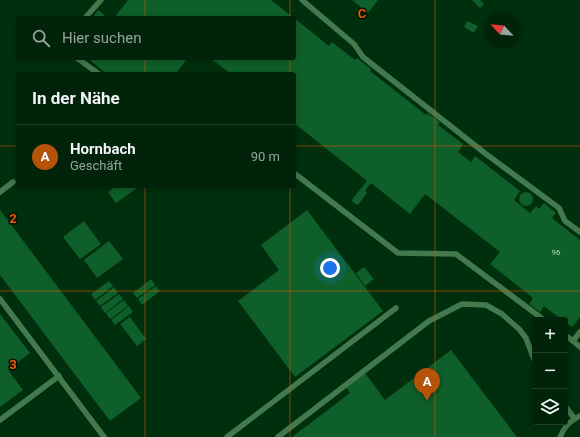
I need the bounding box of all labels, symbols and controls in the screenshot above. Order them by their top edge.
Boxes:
text: C [358,6,367,21]
north arrow [484,12,520,48]
search box [16,16,296,60]
icon: search [30,27,52,49]
text: Hier suchen [62,29,141,47]
text: In der Nähe [32,88,120,108]
text: Hornbach [70,140,136,158]
text: A [41,149,49,164]
text: 90 m [251,149,280,164]
text: Geschäft [70,158,122,173]
text: 2 [9,211,17,226]
house number: 96 [552,248,561,257]
your location [320,258,340,278]
map controls [532,317,568,425]
button: + [532,317,568,353]
button: − [532,353,568,389]
text: 3 [9,357,17,372]
pin: A [414,368,440,401]
button: layers [532,389,568,425]

